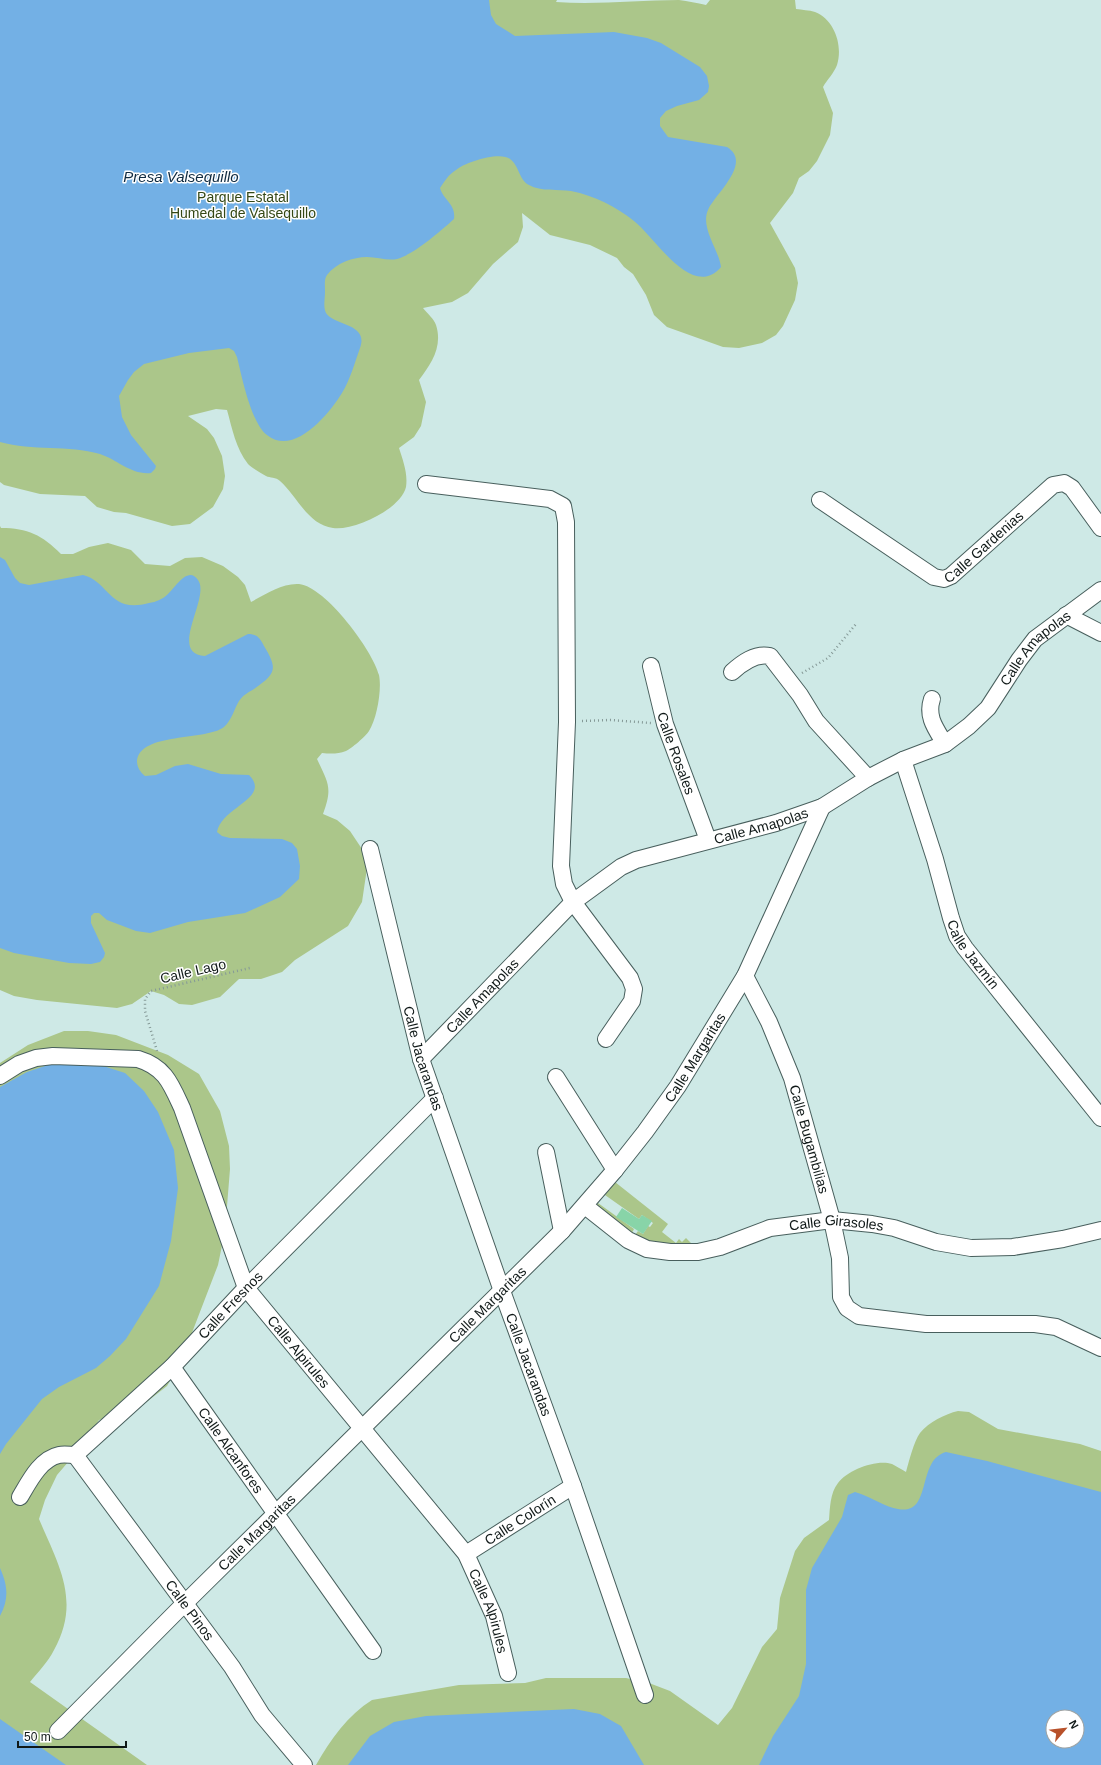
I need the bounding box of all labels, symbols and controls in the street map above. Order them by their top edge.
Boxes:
water label: Presa Valsequillo [123,168,239,185]
park label: Parque Estatal Humedal de Valsequillo [170,189,316,221]
street label: Calle Gardenias [942,508,1026,586]
street label: Calle Amapolas [997,607,1074,688]
street label: Calle Rosales [654,711,698,797]
street label: Calle Amapolas [712,804,810,847]
street label: Calle Jazmín [944,918,1002,992]
street label: Calle Amapolas [443,955,522,1036]
street label: Calle Lago [159,956,228,986]
street label: Calle Jacarandas [400,1004,446,1113]
street label: Calle Margaritas [661,1010,729,1105]
street label: Calle Bugambilias [786,1083,832,1195]
street label: Calle Girasoles [788,1212,885,1234]
street label: Calle Margaritas [445,1263,529,1346]
street label: Calle Fresnos [195,1268,266,1342]
street label: Calle Jacarandas [503,1311,555,1418]
street label: Calle Alpirules [264,1312,333,1391]
street label: Calle Alcanfores [195,1404,267,1496]
street label: Calle Margaritas [215,1491,299,1574]
street label: Calle Colorín [482,1491,559,1548]
street label: Calle Alpirules [466,1566,511,1655]
street label: Calle Pinos [162,1577,217,1643]
north arrow [1045,1709,1085,1749]
text: N [1067,1718,1081,1731]
scale bar [18,1723,126,1749]
text: 50 m [24,1730,51,1744]

